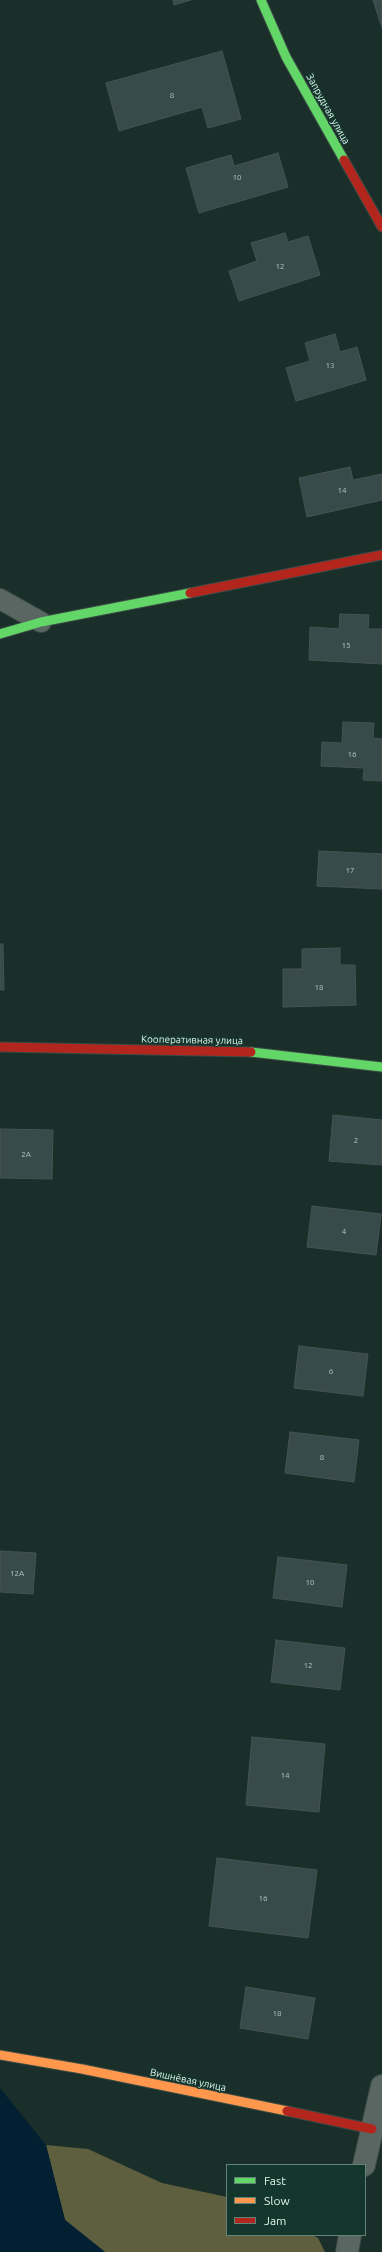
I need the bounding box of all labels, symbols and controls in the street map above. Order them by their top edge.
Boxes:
street label: Запрудная улица [304,72,352,146]
house number: 8 [170,90,174,100]
house number: 10 [232,172,242,182]
house number: 12 [275,261,285,271]
house number: 13 [325,360,335,370]
house number: 14 [337,485,347,495]
house number: 15 [341,640,351,650]
house number: 16 [347,749,357,759]
house number: 17 [345,865,355,875]
house number: 18 [314,982,324,992]
street label: Кооперативная улица [141,1033,243,1047]
house number: 2 [354,1135,358,1145]
house number: 2А [21,1149,31,1159]
house number: 4 [342,1226,346,1236]
house number: 6 [329,1366,333,1376]
house number: 8 [320,1452,324,1462]
house number: 12А [10,1568,24,1578]
house number: 10 [305,1577,315,1587]
house number: 12 [303,1660,313,1670]
house number: 14 [280,1770,290,1780]
house number: 16 [258,1893,268,1903]
house number: 18 [272,2008,282,2018]
street label: Вишнёвая улица [149,2066,227,2094]
legend [226,2164,366,2236]
text: Fast [264,2174,286,2187]
text: Slow [264,2194,290,2207]
text: Jam [264,2214,286,2227]

